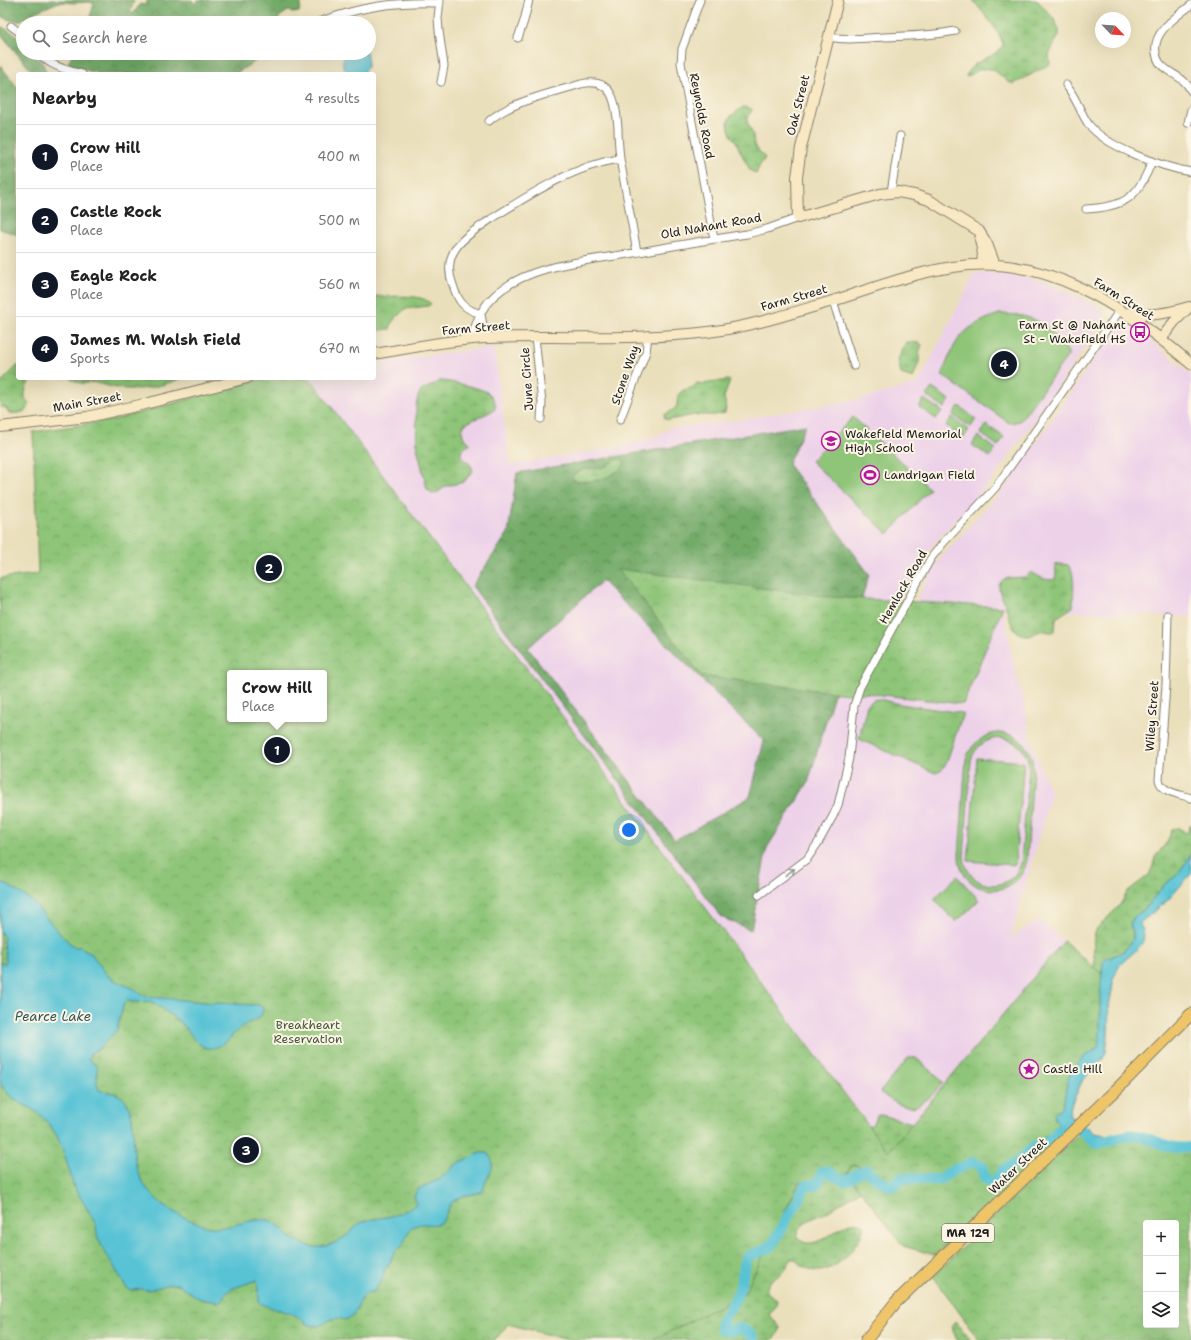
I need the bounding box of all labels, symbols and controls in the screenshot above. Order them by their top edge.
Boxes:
north arrow [1095,12,1131,48]
search box [16,16,376,60]
icon: search [30,27,52,49]
text: Search here [62,28,148,48]
street label: Reynolds Road [686,72,718,161]
street label: Oak Street [783,73,813,137]
text: Nearby [32,87,97,109]
text: 4 results [304,90,360,107]
text: Crow Hill [70,138,141,158]
text: 1 [42,148,48,165]
text: 400 m [317,148,360,165]
text: Place [70,158,103,175]
text: Castle Rock [70,202,162,222]
street label: Old Nahant Road [659,209,763,243]
text: 2 [40,212,50,229]
text: 500 m [318,212,360,229]
text: Place [70,222,103,239]
text: Eagle Rock [70,266,157,286]
street label: Farm Street [1091,274,1157,324]
text: 3 [40,276,50,293]
text: 560 m [319,276,360,293]
street label: Farm Street [759,281,829,315]
text: Place [70,286,103,303]
street label: Farm Street [441,317,511,339]
place label: Farm St @ Nahant St - Wakefield HS [1019,317,1126,347]
bus stop icon: Farm St @ Nahant St - Wakefield HS [1129,321,1151,343]
text: James M. Walsh Field [70,330,241,350]
text: 4 [40,340,50,357]
text: 670 m [319,340,360,357]
street label: Stone Way [607,343,643,407]
street label: June Circle [517,346,537,411]
pin: 4 [991,349,1017,379]
text: Sports [70,350,110,367]
street label: Main Street [52,388,122,416]
place label: Wakefield Memorial High School [845,426,962,456]
school or university icon: Wakefield Memorial High School [820,430,842,452]
sports icon: Landrigan Field [859,464,881,486]
place label: Landrigan Field [884,467,975,483]
street label: Hemlock Road [875,547,931,627]
pin: 2 [256,553,282,583]
popup [227,670,327,722]
text: Crow Hill [242,678,312,698]
street label: Wiley Street [1142,680,1162,752]
text: Place [242,698,275,715]
pin: 1 [264,735,290,765]
your location [619,820,639,840]
one-way arrow [784,868,795,876]
water label: Pearce Lake [15,1008,91,1025]
park label: Breakheart Reservation [274,1017,342,1047]
place icon: Castle Hill [1018,1058,1040,1080]
place label: Castle Hill [1043,1061,1102,1077]
street label: Water Street [986,1134,1050,1198]
pin: 3 [233,1135,259,1165]
map controls [1143,1220,1179,1328]
button: + [1143,1220,1179,1256]
road number: MA 129 [942,1224,994,1242]
button: − [1143,1256,1179,1292]
button: layers [1143,1292,1179,1328]

